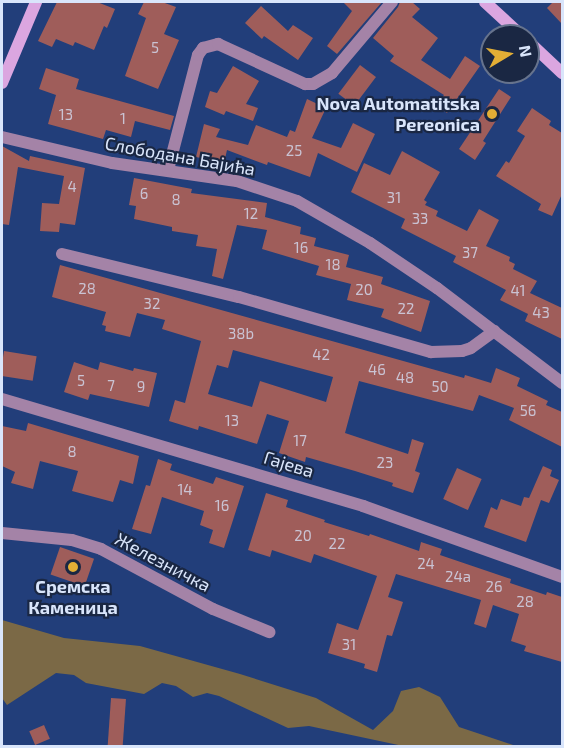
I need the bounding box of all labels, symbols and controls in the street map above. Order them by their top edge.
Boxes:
north arrow [480,24,540,84]
house number: 5 [151,39,159,57]
text: N [516,44,537,58]
place label: Nova Automatitska Pereonica [316,93,480,136]
house number: 13 [59,106,73,124]
marker: Nova Automatitska Pereonica [485,107,499,121]
house number: 1 [120,110,126,128]
street label: Слободана Бајића [103,132,257,180]
house number: 25 [286,142,302,160]
house number: 4 [67,178,77,196]
house number: 6 [140,185,148,203]
house number: 31 [387,189,401,207]
house number: 8 [171,191,181,209]
house number: 12 [244,205,258,223]
house number: 33 [412,210,428,228]
house number: 16 [294,239,308,257]
house number: 37 [462,244,478,262]
house number: 18 [325,256,341,274]
house number: 28 [78,280,96,298]
house number: 20 [355,281,373,299]
house number: 41 [510,282,526,300]
house number: 32 [144,295,160,313]
house number: 22 [398,300,414,318]
house number: 43 [532,304,550,322]
house number: 38b [228,325,254,343]
house number: 42 [312,346,330,364]
house number: 46 [368,361,386,379]
house number: 48 [396,369,414,387]
house number: 5 [77,372,85,390]
house number: 7 [107,377,115,395]
house number: 9 [137,378,145,396]
house number: 50 [431,378,449,396]
house number: 56 [520,402,536,420]
house number: 13 [225,412,239,430]
house number: 17 [293,432,307,450]
house number: 8 [67,443,77,461]
street label: Гајева [261,446,317,482]
house number: 23 [377,454,393,472]
house number: 14 [177,481,193,499]
house number: 16 [215,497,229,515]
house number: 20 [294,527,312,545]
street label: Железничка [112,528,214,596]
house number: 22 [329,535,345,553]
house number: 24 [417,555,435,573]
marker: Сремска Каменица [66,560,80,574]
house number: 24a [445,568,471,586]
place label: Сремска Каменица [28,576,118,618]
house number: 26 [485,578,503,596]
house number: 28 [516,593,534,611]
house number: 31 [342,636,356,654]

